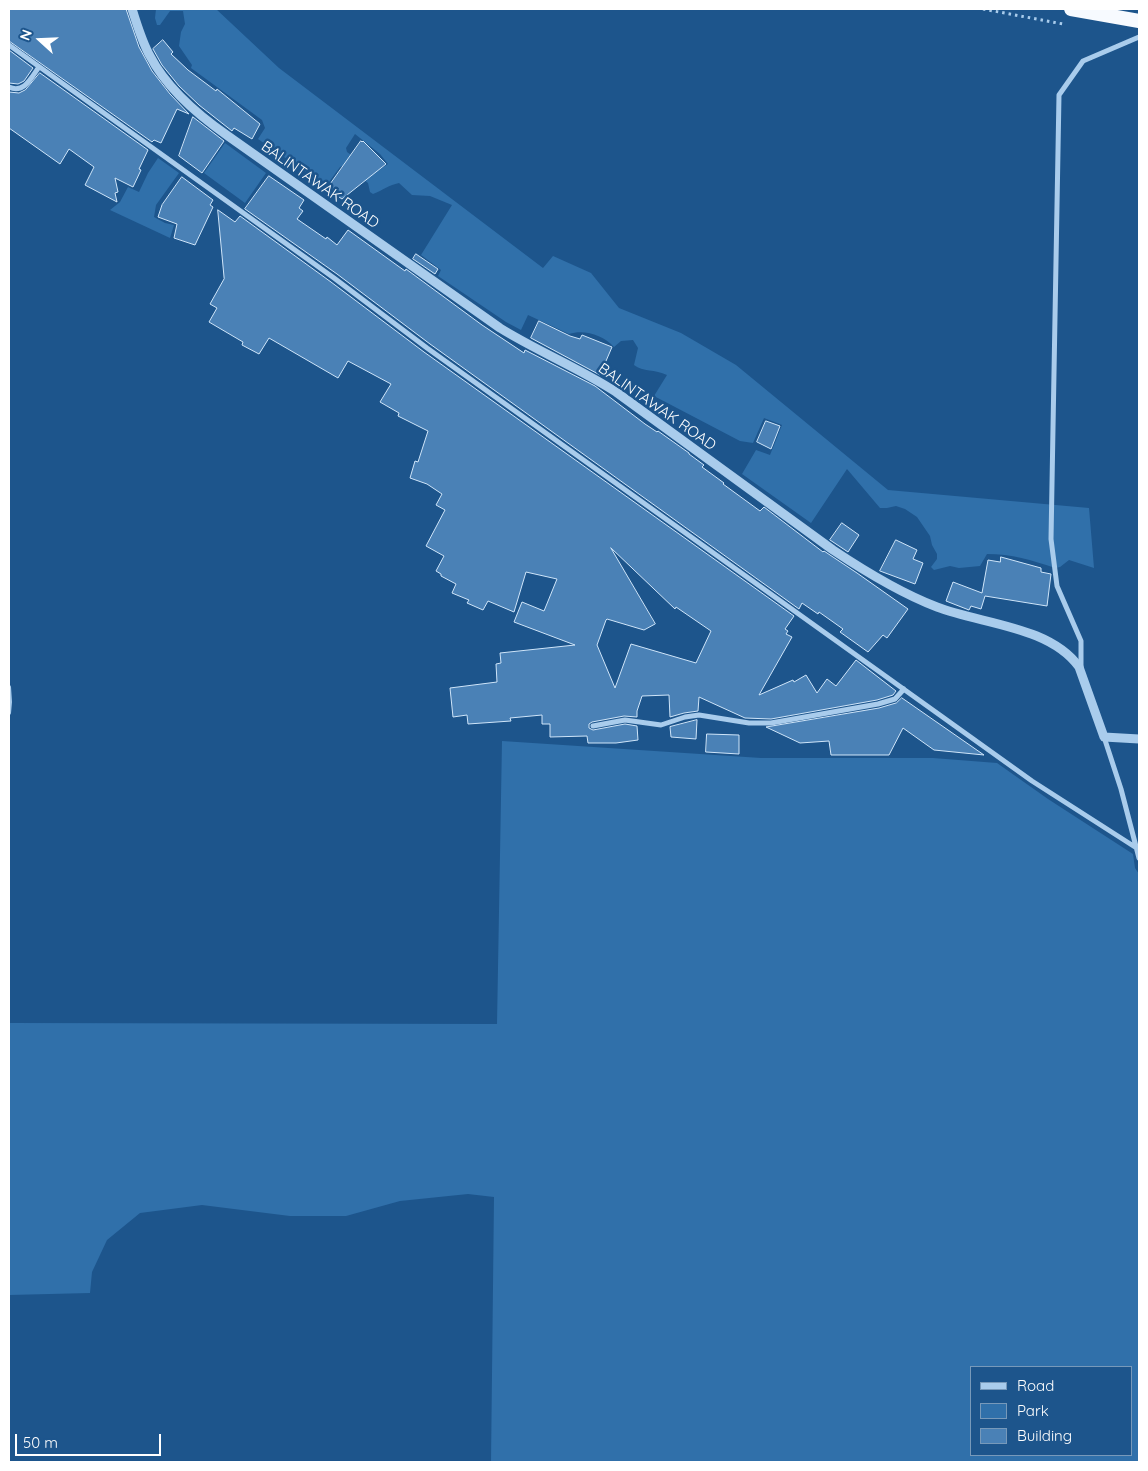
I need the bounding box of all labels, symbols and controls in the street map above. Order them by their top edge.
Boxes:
north arrow [15,15,65,65]
text: N [16,27,36,43]
street label: BALINTAWAK ROAD [258,138,382,232]
street label: BALINTAWAK ROAD [595,360,719,454]
legend [970,1366,1133,1456]
text: Road [1017,1376,1054,1395]
text: Park [1017,1401,1049,1420]
scale bar [18,1424,164,1456]
text: Building [1017,1426,1072,1445]
text: 50 m [23,1433,58,1452]

